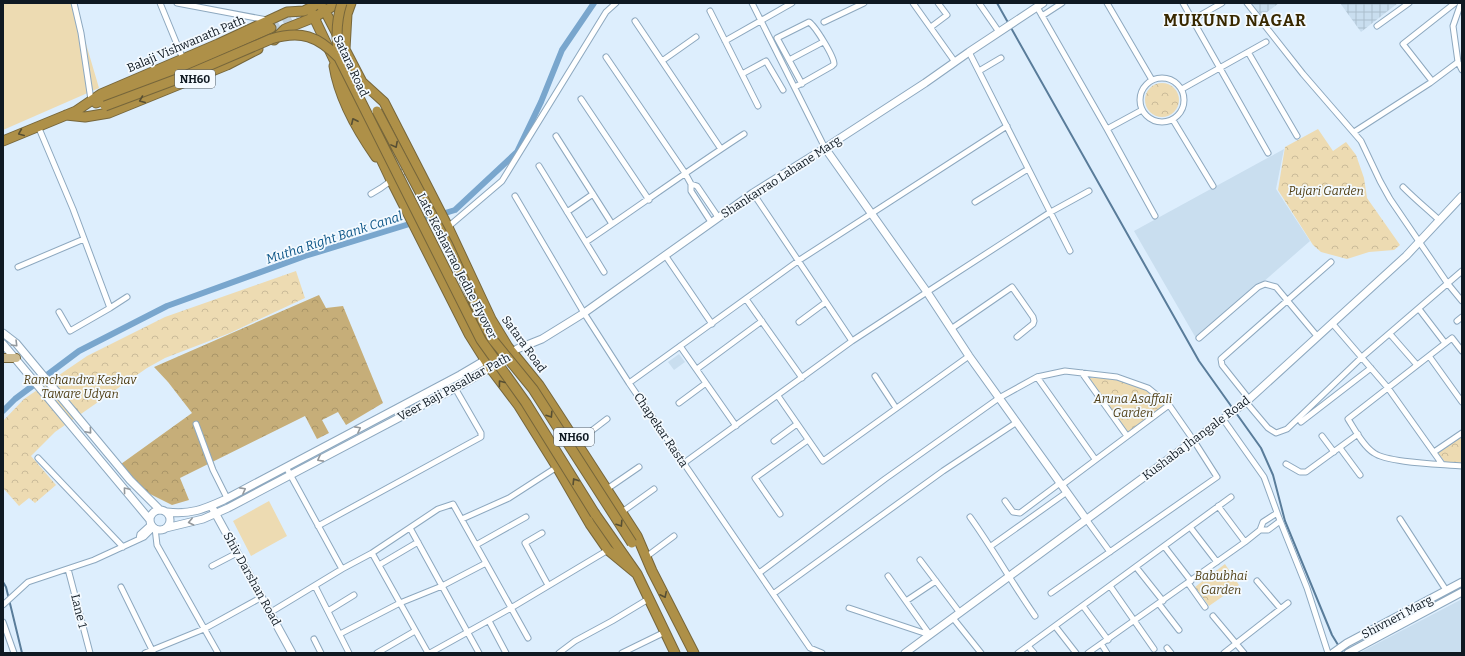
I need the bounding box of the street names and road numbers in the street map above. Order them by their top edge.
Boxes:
street label: Balaji Vishwanath Path [125,13,248,75]
street label: Satara Road [331,33,371,99]
road number: NH60 [175,70,215,88]
street label: Shankarrao Lahane Marg [718,133,844,221]
street label: Late Keshavrao Jedhe Flyover [414,191,500,342]
street label: Satara Road [499,313,549,375]
street label: Veer Baji Pasalkar Path [395,350,513,424]
street label: Chapekar Rasta [631,390,691,470]
street label: Kushaba Jhangale Road [1140,393,1252,483]
road number: NH60 [554,428,594,446]
street label: Shiv Darshan Road [220,530,284,628]
street label: Shivneri Marg [1359,592,1435,642]
street label: Lane 1 [68,593,90,630]

